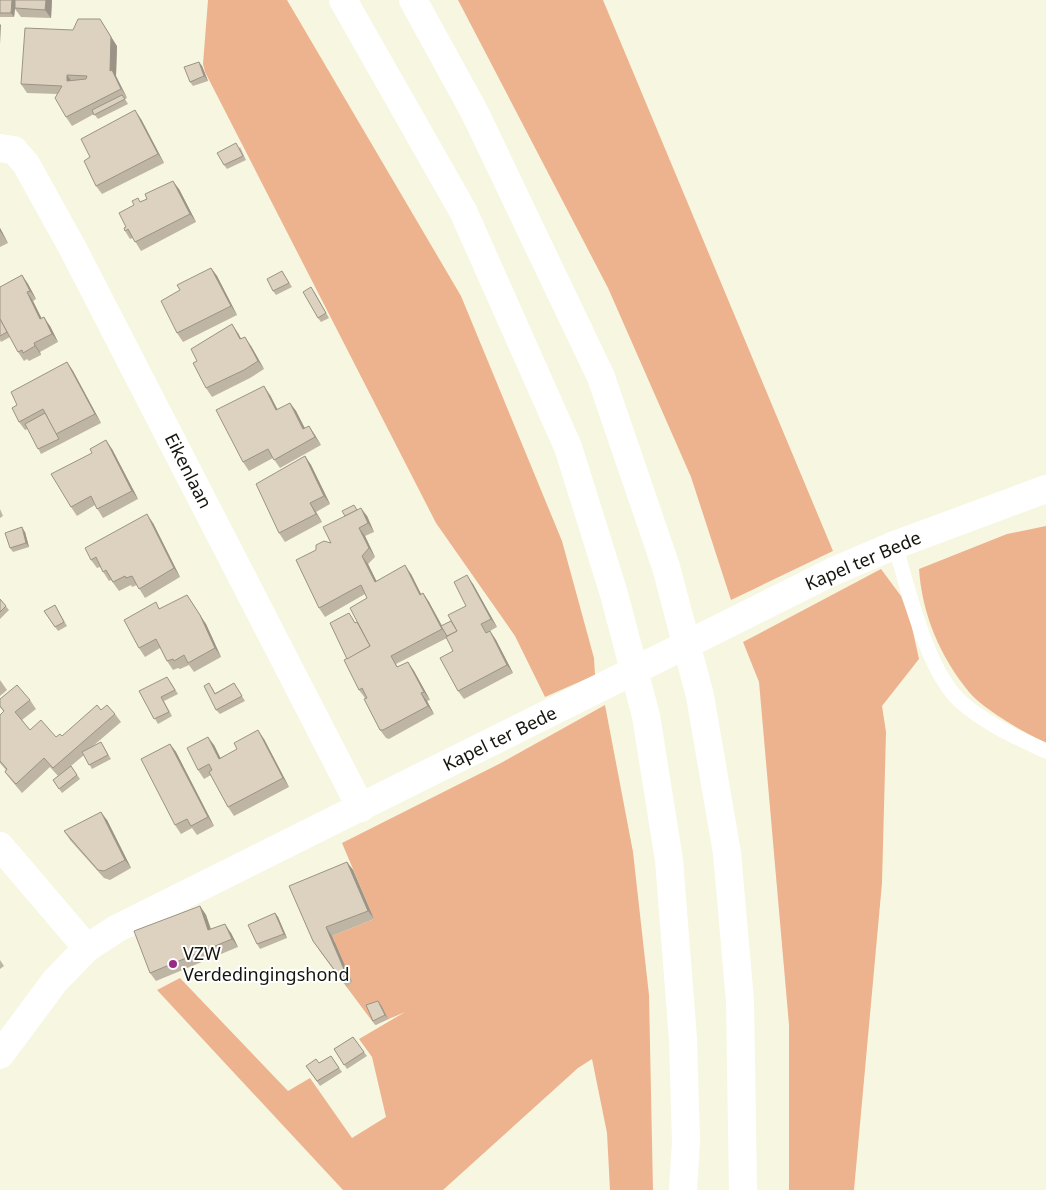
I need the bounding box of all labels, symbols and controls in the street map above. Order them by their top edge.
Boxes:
street label: Eikenlaan [160,429,218,512]
street label: Kapel ter Bede [801,525,924,595]
street label: Kapel ter Bede [439,700,560,776]
place label: VZW Verdedingingshond [183,941,349,986]
marker: VZW Verdedingingshond [167,958,179,970]

